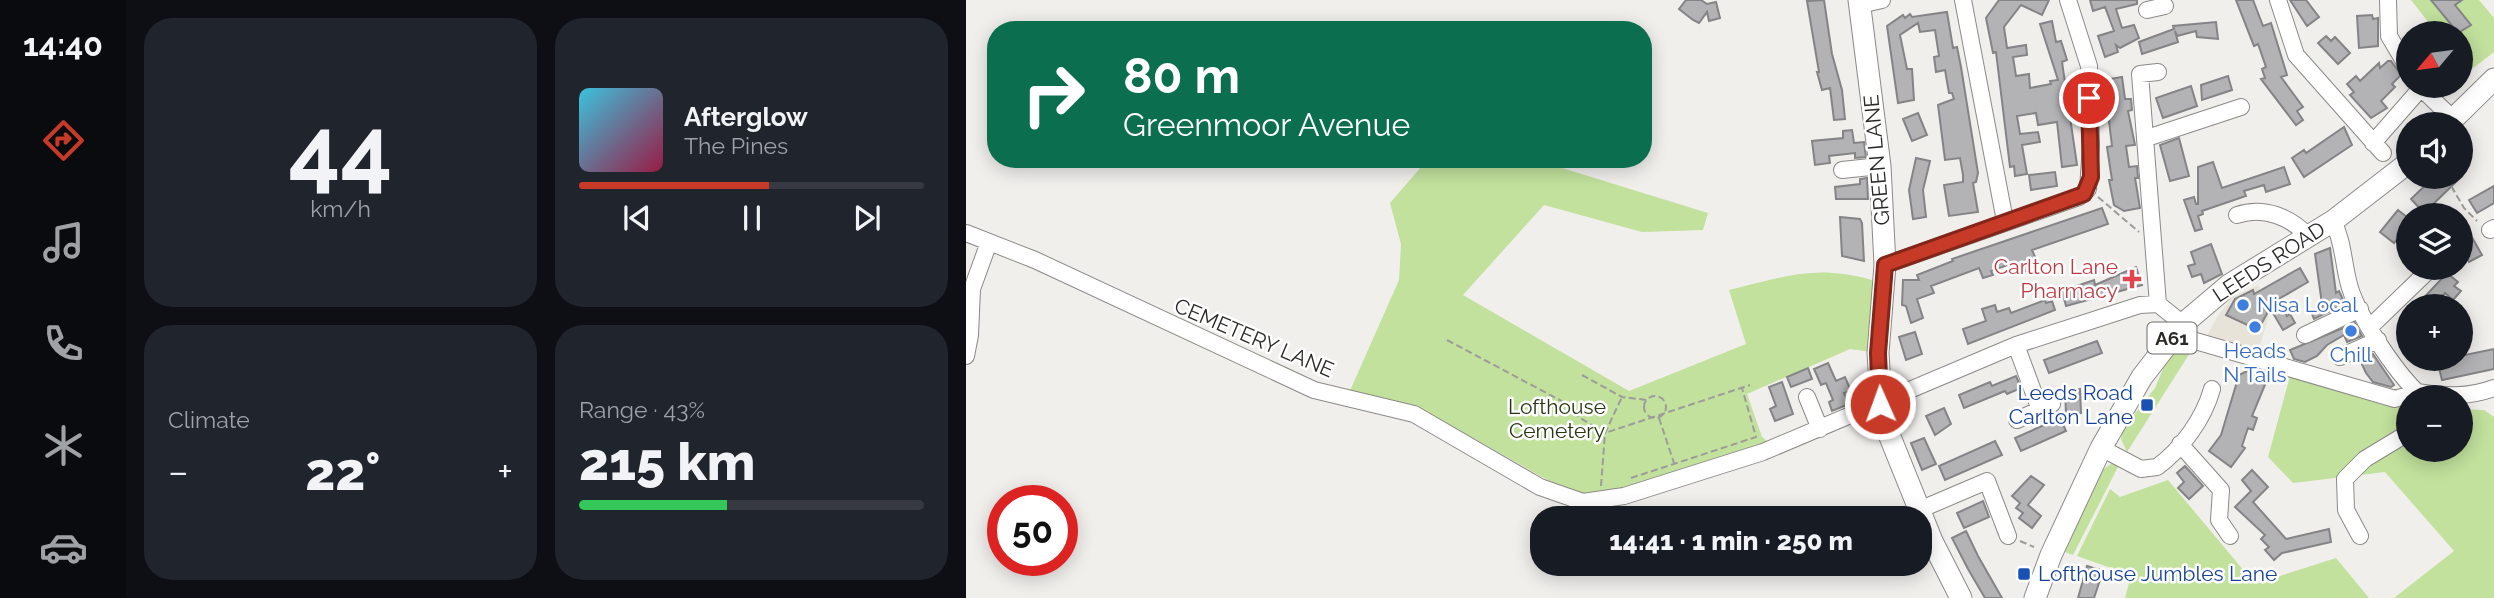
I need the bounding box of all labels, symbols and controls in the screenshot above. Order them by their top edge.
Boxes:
north arrow [2396,21,2473,98]
map controls [2396,21,2473,462]
text: 14:40 [23,26,103,63]
text: 80 m [1123,47,1240,104]
icon: right [1008,49,1099,140]
pin [2059,68,2119,128]
icon: arrive [2070,79,2108,117]
street label: GREEN LANE [1858,94,1895,227]
text: 44 [289,96,392,203]
text: Afterglow [684,102,808,132]
text: Greenmoor Avenue [1123,106,1410,143]
button: sound [2396,112,2473,189]
icon: directions [39,116,88,165]
text: The Pines [684,132,788,159]
text: km/h [310,195,371,222]
icon: previous [618,199,656,237]
icon: pause [733,199,771,237]
icon: next [848,199,886,237]
button: layers [2396,203,2473,280]
street label: LEEDS ROAD [2208,216,2330,307]
icon: music [39,218,88,267]
place label: Carlton Lane Pharmacy [1994,254,2118,303]
marker: Carlton Lane Pharmacy [2124,271,2140,287]
place label: Nisa Local [2257,292,2358,317]
street label: CEMETERY LANE [1171,293,1338,382]
button: + [2396,294,2473,371]
marker: Nisa Local [2235,297,2251,313]
icon: phone [39,319,88,368]
marker: Heads N Tails [2247,319,2263,335]
road number: A61 [2148,322,2196,354]
marker: Chill [2343,323,2359,339]
place label: Heads N Tails [2223,338,2287,387]
place label: Chill [2330,342,2373,367]
position arrow [1843,367,1917,441]
place label: Leeds Road Carlton Lane [2009,380,2133,429]
button: − [2396,385,2473,462]
park label: Lofthouse Cemetery [1508,394,1606,443]
text: Range · 43% [579,396,705,423]
marker: Leeds Road Carlton Lane [2139,397,2155,413]
text: Climate [168,406,250,433]
icon: climate [39,421,88,470]
text: 215 km [579,431,755,492]
text: 22° [305,441,381,502]
text: − [168,449,188,494]
text: + [497,449,513,494]
speed limit sign: 50 [987,485,1078,576]
icon: car [39,523,88,572]
text: 14:41 · 1 min · 250 m [1609,526,1853,556]
place label: Lofthouse Jumbles Lane [2038,561,2277,586]
marker: Lofthouse Jumbles Lane [2016,566,2032,582]

